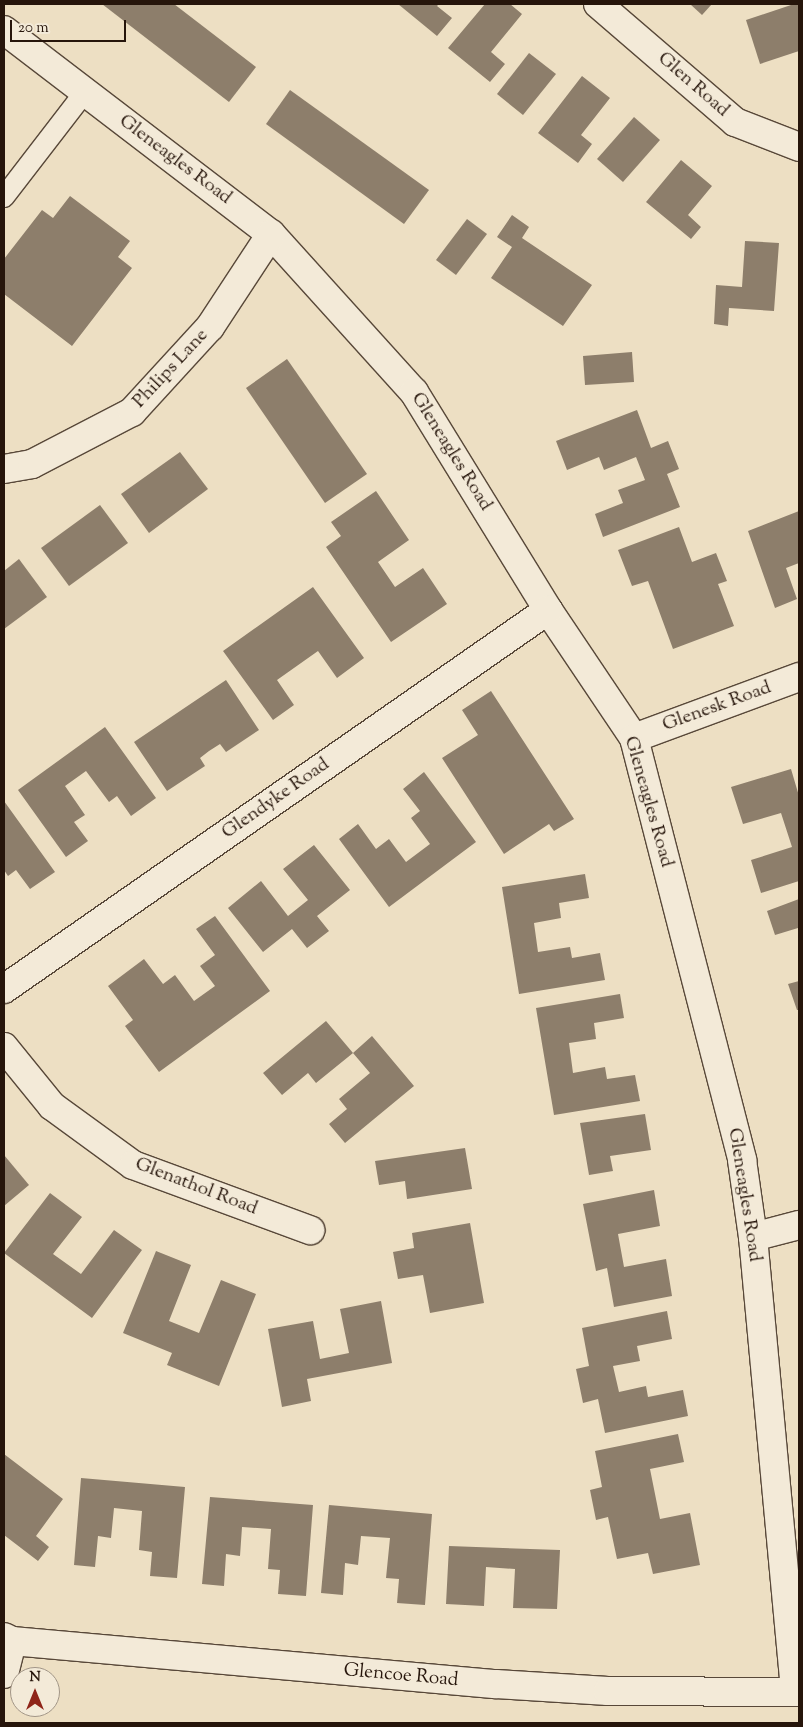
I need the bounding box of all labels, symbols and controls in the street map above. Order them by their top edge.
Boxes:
scale bar [12,10,129,42]
text: 20 m [18,18,49,39]
street label: Glen Road [653,48,733,122]
street label: Gleneagles Road [114,110,236,210]
street label: Philips Lane [129,325,213,413]
street label: Gleneagles Road [405,389,497,515]
street label: Glenesk Road [660,677,774,737]
street label: Gleneagles Road [618,734,678,870]
street label: Glendyke Road [218,754,334,844]
street label: Gleneagles Road [722,1126,766,1264]
street label: Glenathol Road [132,1153,260,1221]
street label: Glencoe Road [343,1660,459,1692]
north arrow [10,1667,60,1717]
text: N [29,1668,41,1688]

